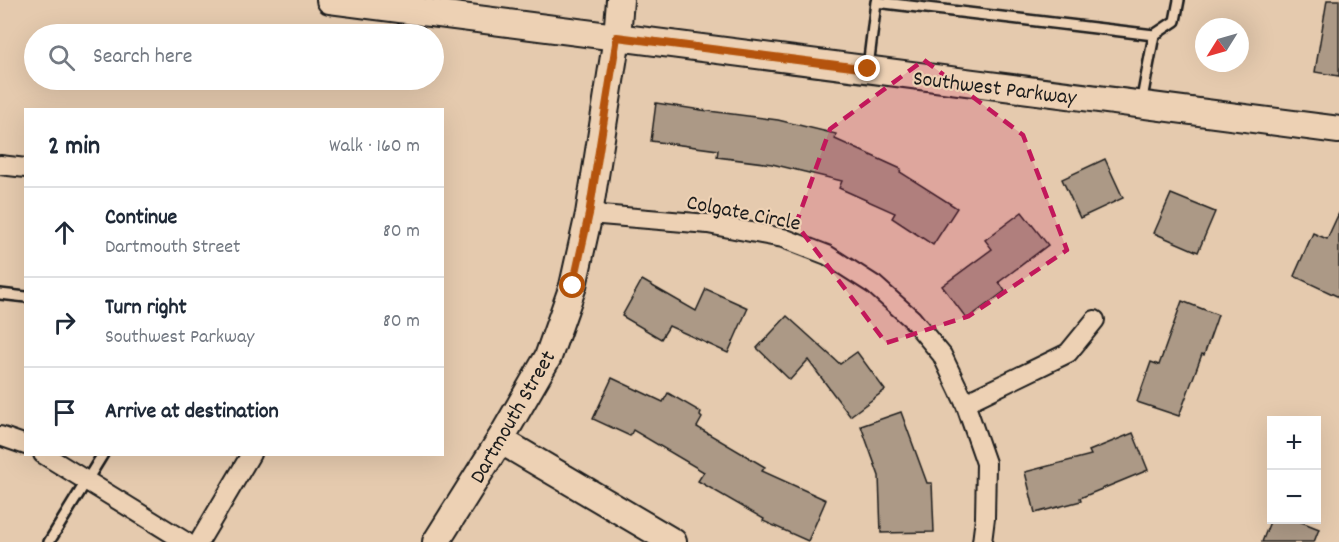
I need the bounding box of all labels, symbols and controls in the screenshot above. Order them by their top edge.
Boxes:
north arrow [1195,18,1249,72]
search box [24,24,444,90]
icon: search [45,41,78,74]
text: Search here [93,42,192,73]
route end [854,55,880,81]
street label: Southwest Parkway [911,64,1079,115]
text: 2 min [48,129,100,166]
text: Walk · 160 m [329,133,420,161]
street label: Colgate Circle [684,188,803,241]
text: Continue [105,203,177,234]
icon: ahead [48,216,81,249]
text: 80 m [383,218,420,246]
text: Dartmouth Street [105,234,240,262]
route start [559,272,585,298]
text: Turn right [105,293,187,324]
icon: right [48,306,81,339]
text: 80 m [383,308,420,336]
text: Southwest Parkway [105,324,254,352]
street label: Dartmouth Street [463,345,565,490]
icon: arrive [48,396,81,429]
text: Arrive at destination [105,397,279,428]
map controls [1267,416,1321,524]
button: + [1267,416,1321,470]
button: − [1267,470,1321,524]

